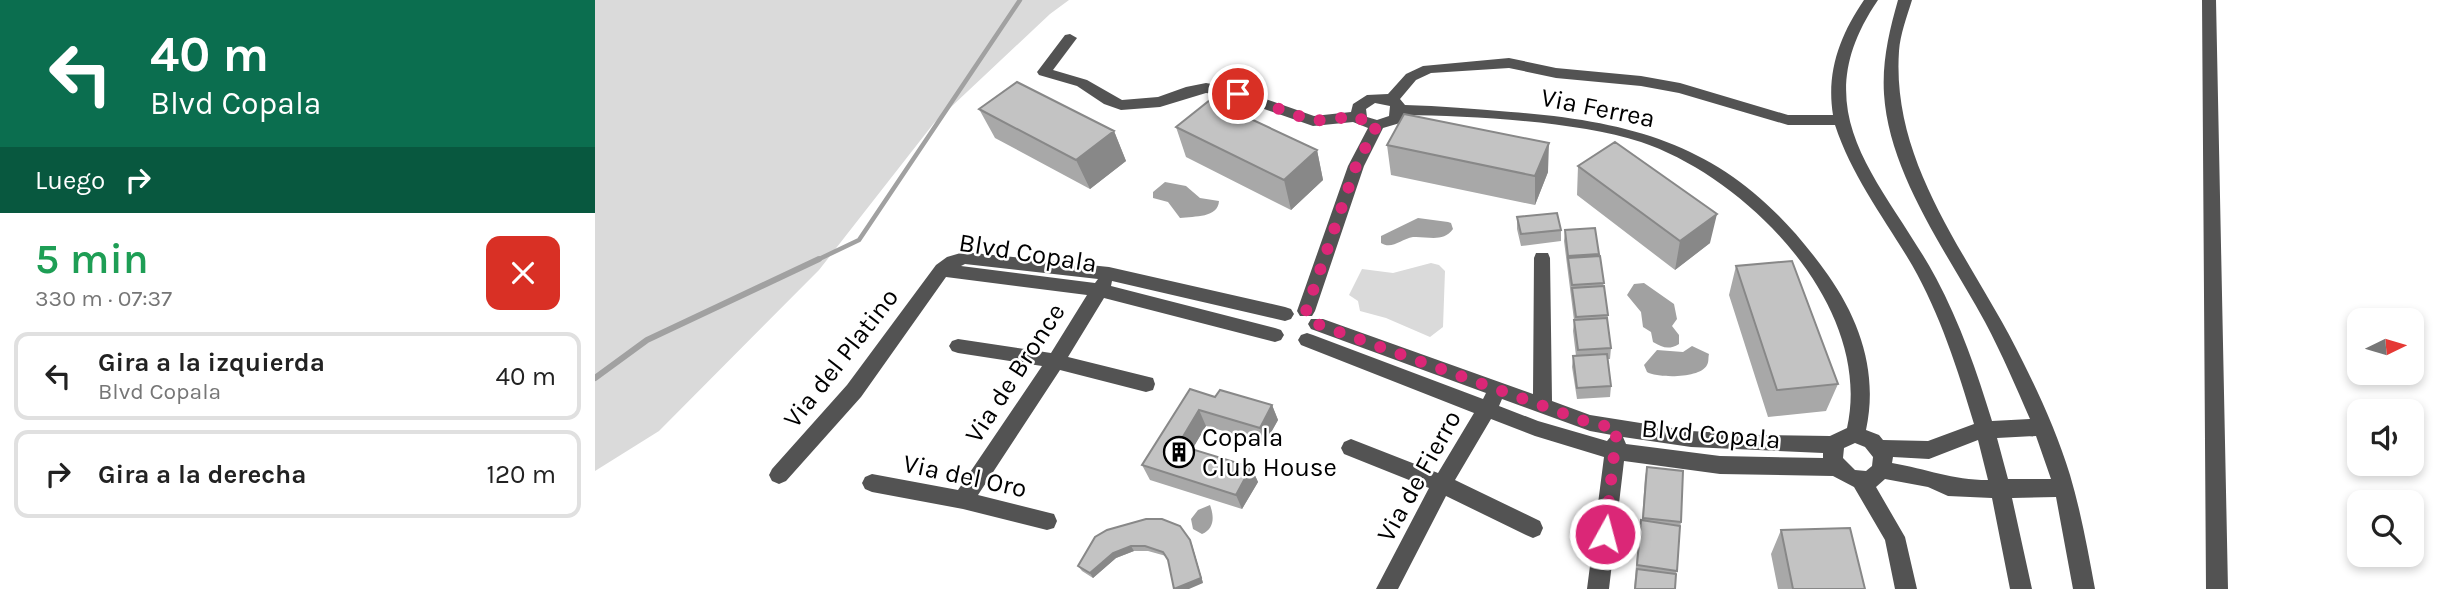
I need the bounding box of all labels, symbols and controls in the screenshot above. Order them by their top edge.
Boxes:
text: 40 m [150,26,269,83]
icon: left [35,28,126,119]
pin [1208,64,1268,124]
icon: arrive [1219,75,1257,113]
street label: Via Ferrea [1538,82,1658,134]
text: Blvd Copala [150,85,322,122]
icon: right [119,161,157,199]
text: Luego [35,165,105,196]
street label: Blvd Copala [957,227,1099,279]
text: 5 min [35,234,149,284]
button: close [486,236,560,310]
street label: Via del Platino [777,282,905,434]
text: 330 m · 07:37 [35,285,172,312]
street label: Via de Bronce [958,297,1072,449]
north arrow [2347,308,2424,385]
map controls [2347,308,2424,567]
text: Gira a la izquierda [98,347,325,378]
icon: left [39,357,77,395]
text: 40 m [496,361,556,392]
text: Blvd Copala [98,378,221,405]
button: sound [2347,399,2424,476]
street label: Via de Fierro [1370,405,1468,547]
street label: Blvd Copala [1640,412,1782,456]
place label: Copala Club House [1202,422,1337,483]
building icon: Copala Club House [1162,435,1196,469]
street label: Via del Oro [900,448,1030,504]
icon: right [39,455,77,493]
text: Gira a la derecha [98,459,307,490]
text: 120 m [486,459,556,490]
button: search [2347,490,2424,567]
position arrow [1568,497,1642,571]

